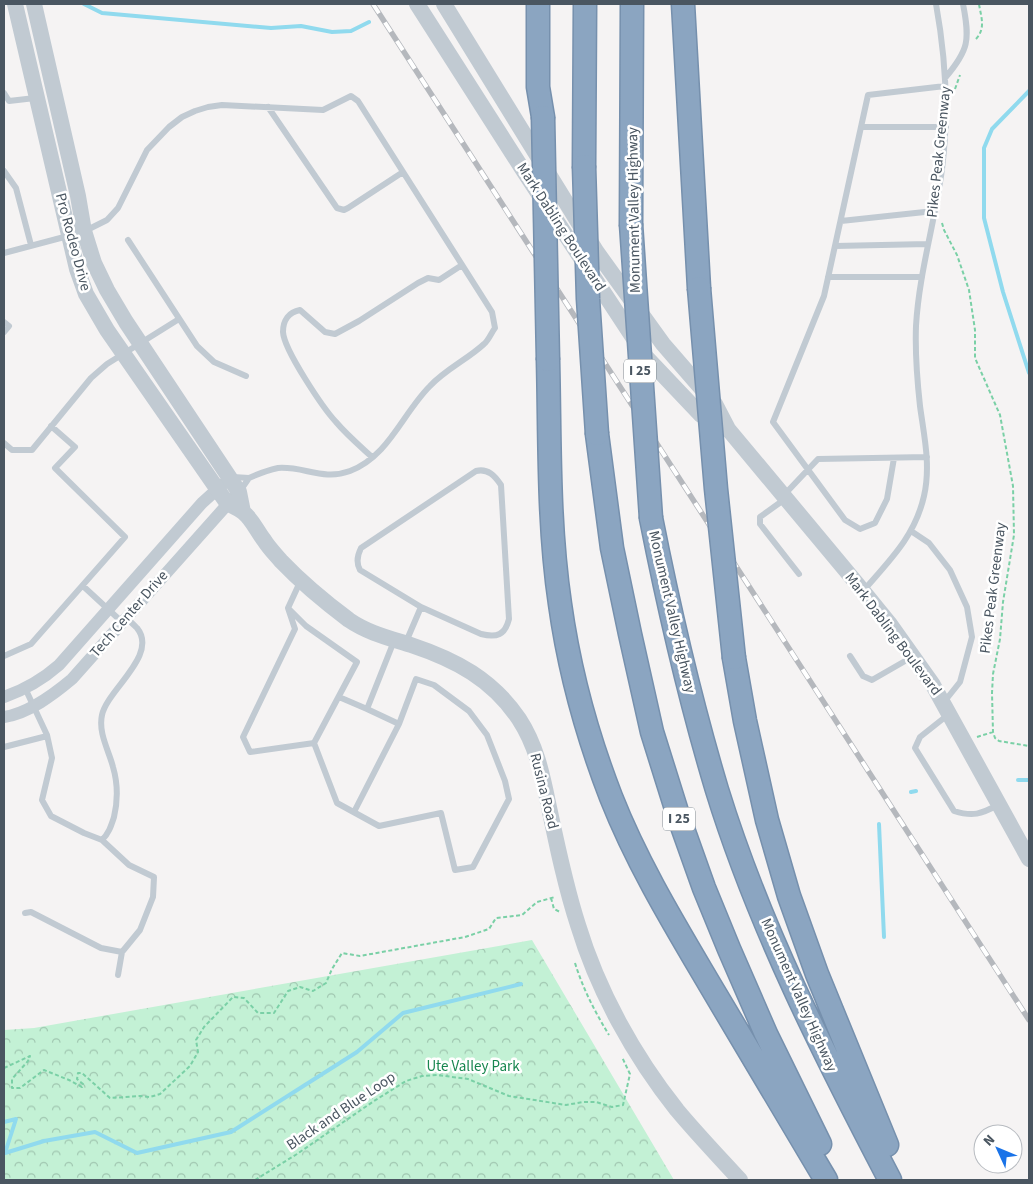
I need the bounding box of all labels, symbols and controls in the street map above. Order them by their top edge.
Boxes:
street label: Pikes Peak Greenway [922,85,956,219]
street label: Monument Valley Highway [622,127,646,293]
street label: Mark Dabling Boulevard [511,159,611,295]
street label: Pro Rodeo Drive [50,191,96,293]
road number: I 25 [624,360,656,382]
street label: Pikes Peak Greenway [975,521,1011,655]
street label: Monument Valley Highway [643,529,701,695]
street label: Tech Center Drive [85,566,173,662]
street label: Mark Dabling Boulevard [840,568,946,700]
street label: Rusina Road [524,751,564,831]
road number: I 25 [663,808,695,831]
street label: Monument Valley Highway [756,915,842,1075]
park label: Ute Valley Park [426,1056,520,1077]
street label: Black and Blue Loop [282,1067,400,1155]
north arrow [973,1124,1023,1174]
text: N [979,1130,1000,1151]

